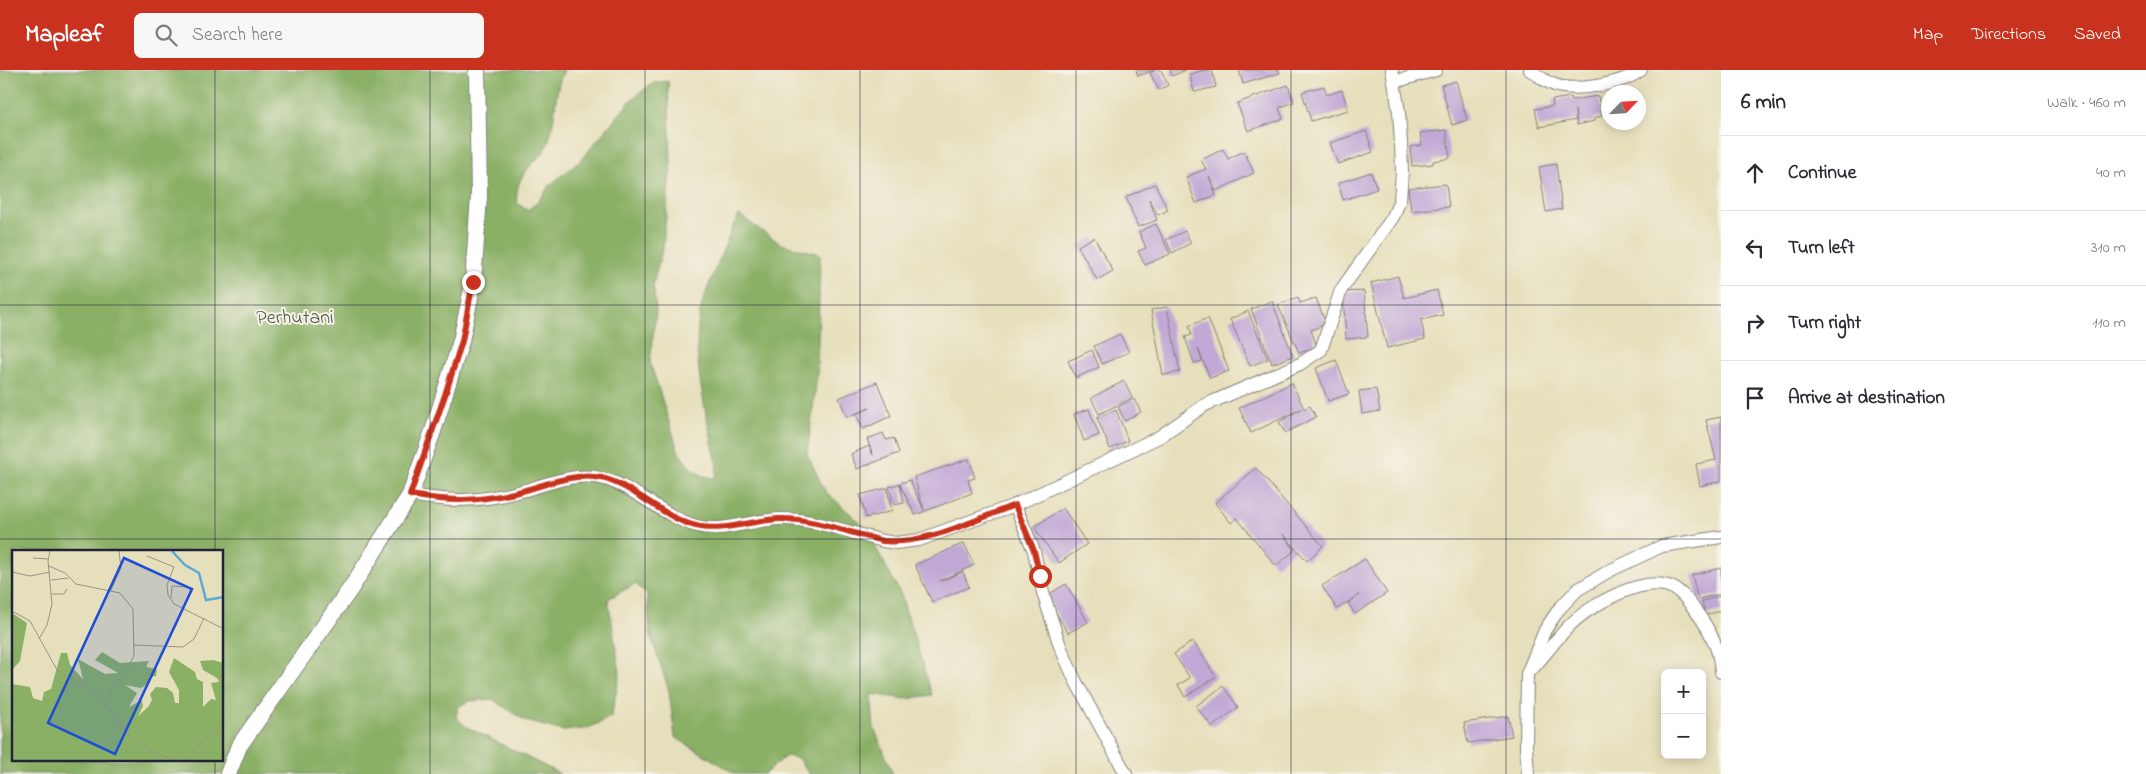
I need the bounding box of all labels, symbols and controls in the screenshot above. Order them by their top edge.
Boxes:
search box [134,13,484,58]
text: Mapleaf [25,18,104,53]
icon: search [152,21,180,49]
text: Search here [192,22,283,49]
text: Map [1913,22,1943,48]
text: Directions [1971,22,2046,48]
text: Saved [2074,22,2121,48]
north arrow [1601,85,1646,130]
text: 6 min [1741,88,1786,118]
text: Walk · 460 m [2047,91,2126,115]
icon: ahead [1741,159,1769,187]
text: Continue [1788,160,1856,187]
text: 40 m [2096,161,2126,185]
icon: left [1741,234,1769,262]
text: Turn left [1788,235,1855,262]
text: 310 m [2091,236,2126,260]
route end [462,271,485,294]
park label: Perhutani [256,304,334,333]
icon: right [1741,309,1769,337]
text: Turn right [1788,310,1861,337]
text: 110 m [2092,311,2126,335]
icon: arrive [1741,384,1769,412]
text: Arrive at destination [1788,385,1945,412]
inset map [12,550,224,762]
route start [1029,565,1052,588]
map controls [1661,669,1706,759]
button: + [1661,669,1706,714]
button: − [1661,714,1706,759]

